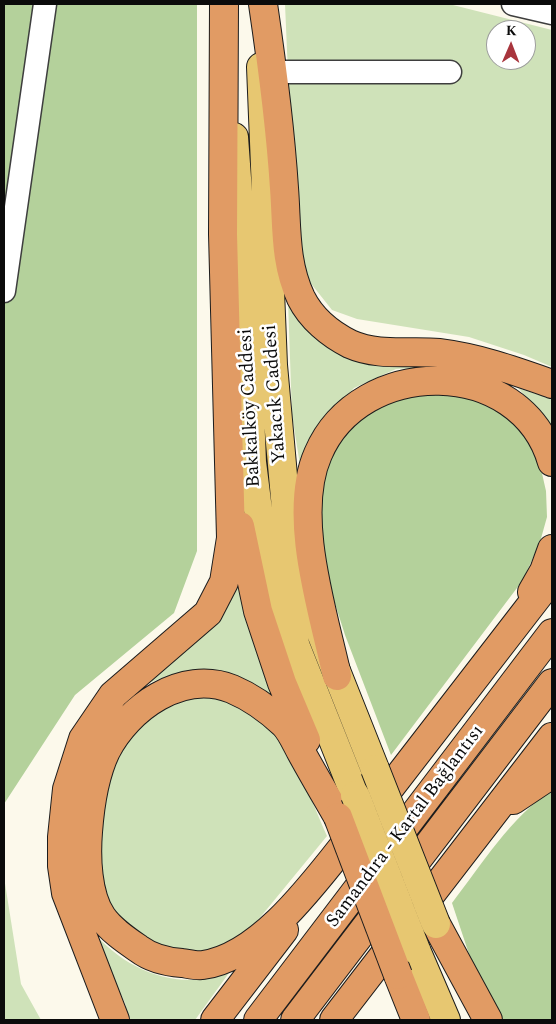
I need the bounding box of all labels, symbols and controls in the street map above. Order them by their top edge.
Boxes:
north arrow [486,20,536,70]
text: K [506,20,517,41]
street label: Yakacık Caddesi [260,324,292,464]
street label: Bakkalköy Caddesi [235,328,267,488]
street label: Samandıra - Kartal Bağlantısı [322,721,490,933]

